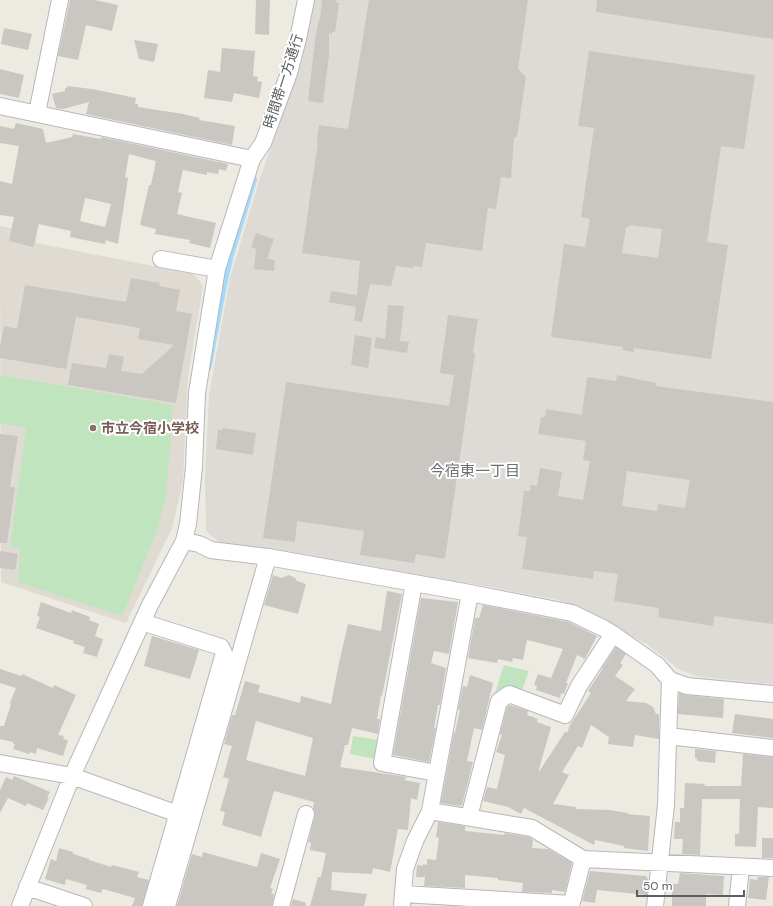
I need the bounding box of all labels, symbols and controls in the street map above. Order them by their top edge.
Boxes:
street label: 時間帯一方通行 [259,32,307,130]
place label: 市立今宿小学校 [101,419,199,437]
marker: 市立今宿小学校 [88,423,98,433]
district label: 今宿東一丁目 [430,461,520,481]
scale bar [637,872,744,898]
text: 50 m [643,878,672,894]

